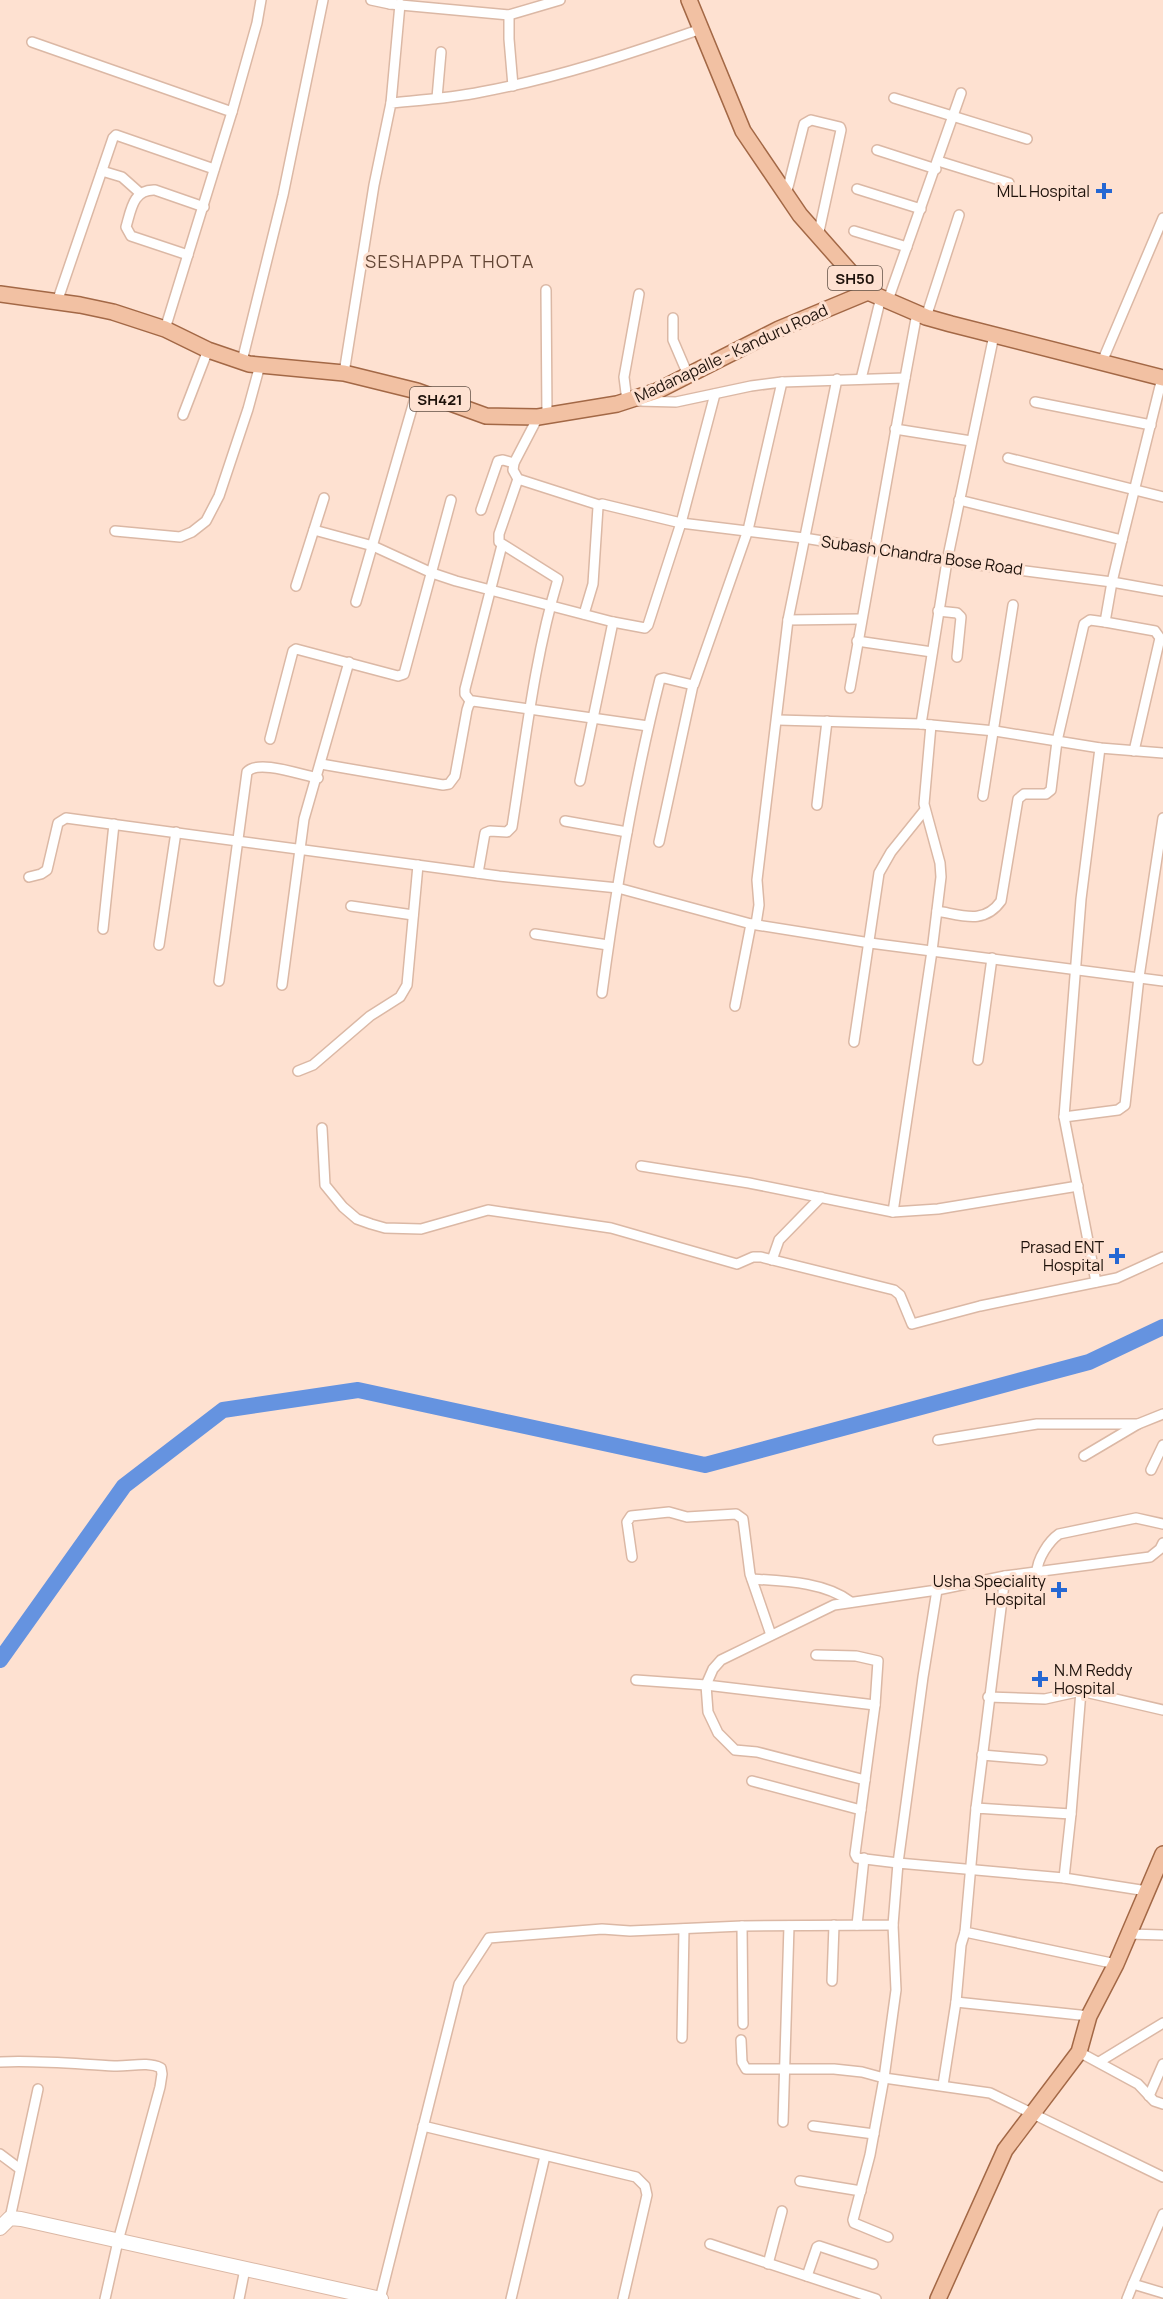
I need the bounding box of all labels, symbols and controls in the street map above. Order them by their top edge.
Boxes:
place label: MLL Hospital [997,180,1090,202]
marker: MLL Hospital [1095,182,1113,200]
district label: SESHAPPA THOTA [365,249,535,273]
road number: SH50 [828,266,882,290]
street label: Madanapalle - Kanduru Road [631,299,831,407]
road number: SH421 [410,387,470,411]
street label: Subash Chandra Bose Road [820,530,1024,580]
place label: Prasad ENT Hospital [1020,1236,1104,1276]
marker: Prasad ENT Hospital [1108,1247,1126,1265]
place label: Usha Speciality Hospital [933,1570,1047,1610]
marker: Usha Speciality Hospital [1050,1581,1068,1599]
place label: N.M Reddy Hospital [1054,1659,1133,1699]
marker: N.M Reddy Hospital [1031,1670,1049,1688]

